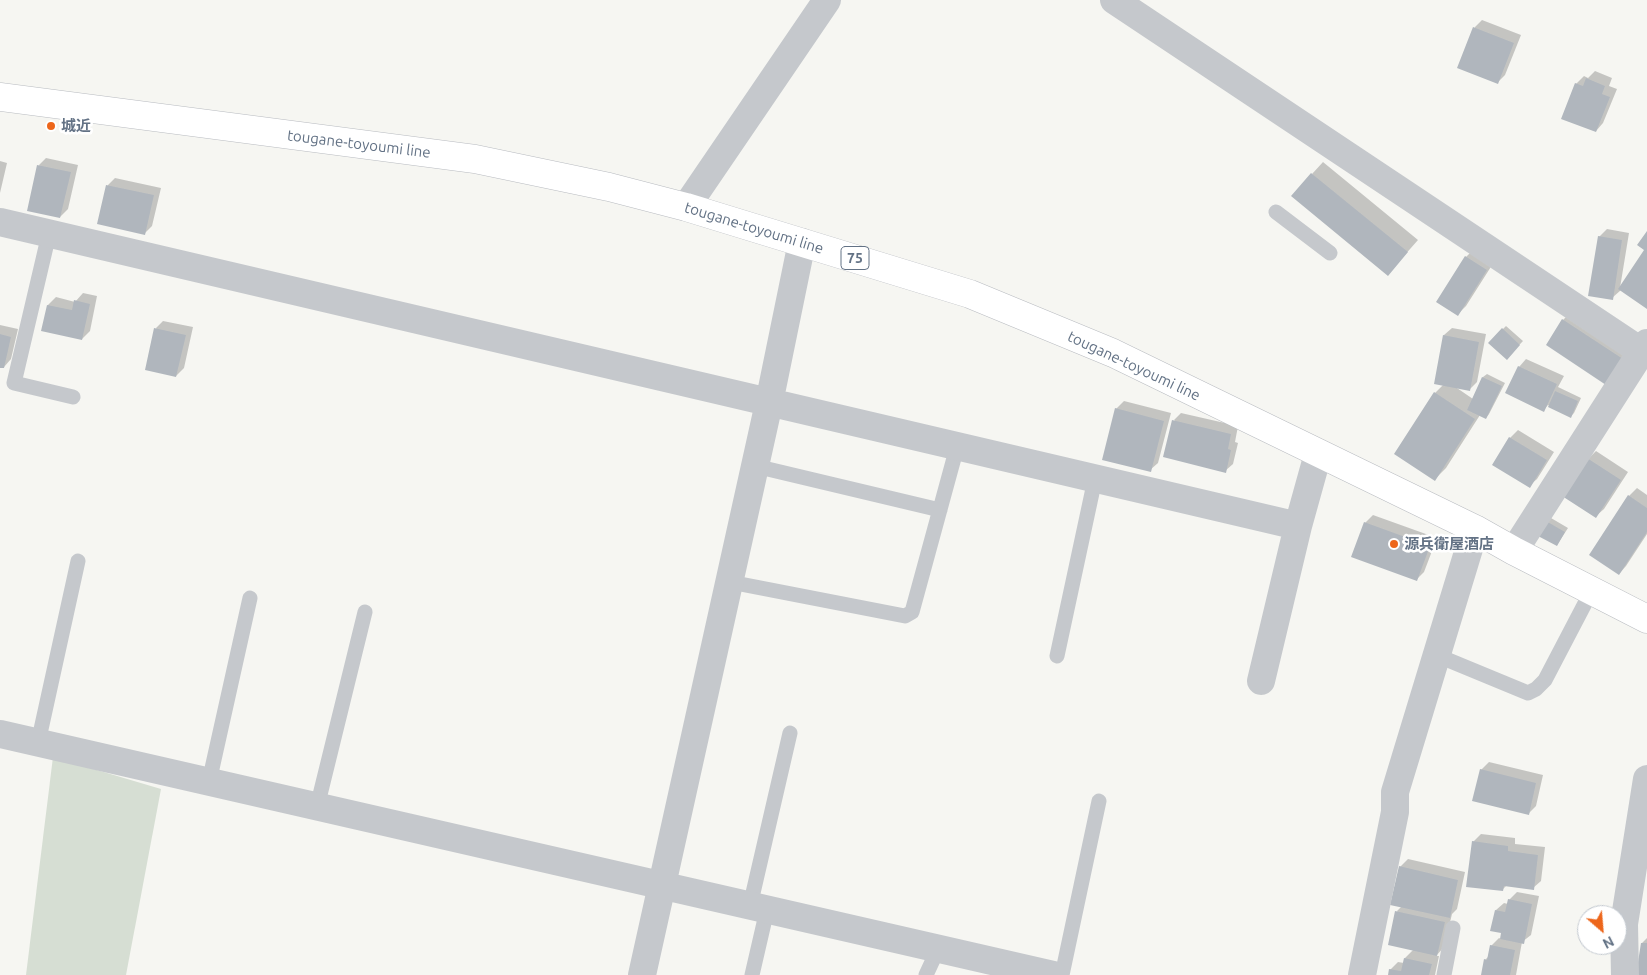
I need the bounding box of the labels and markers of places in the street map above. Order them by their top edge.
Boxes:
place label: 城近 [61,117,91,135]
marker: 城近 [45,120,57,132]
place label: 源兵衛屋酒店 [1404,535,1494,553]
marker: 源兵衛屋酒店 [1388,538,1400,550]

